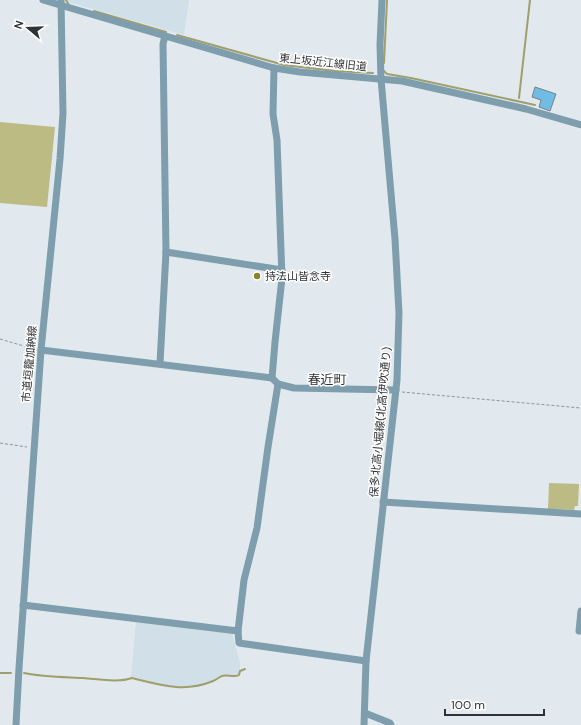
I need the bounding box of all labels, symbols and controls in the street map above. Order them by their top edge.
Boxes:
north arrow [8,8,48,48]
text: N [11,19,26,31]
street label: 東上坂近江線旧道 [279,50,367,74]
place label: 持法山皆念寺 [265,269,331,283]
marker: 持法山皆念寺 [252,271,262,281]
street label: 市道垣籠加納線 [19,325,39,403]
street label: 保多北高小堀線(北高伊吹通り) [366,346,394,498]
district label: 春近町 [307,371,347,388]
scale bar [445,691,544,717]
text: 100 m [451,697,485,713]

